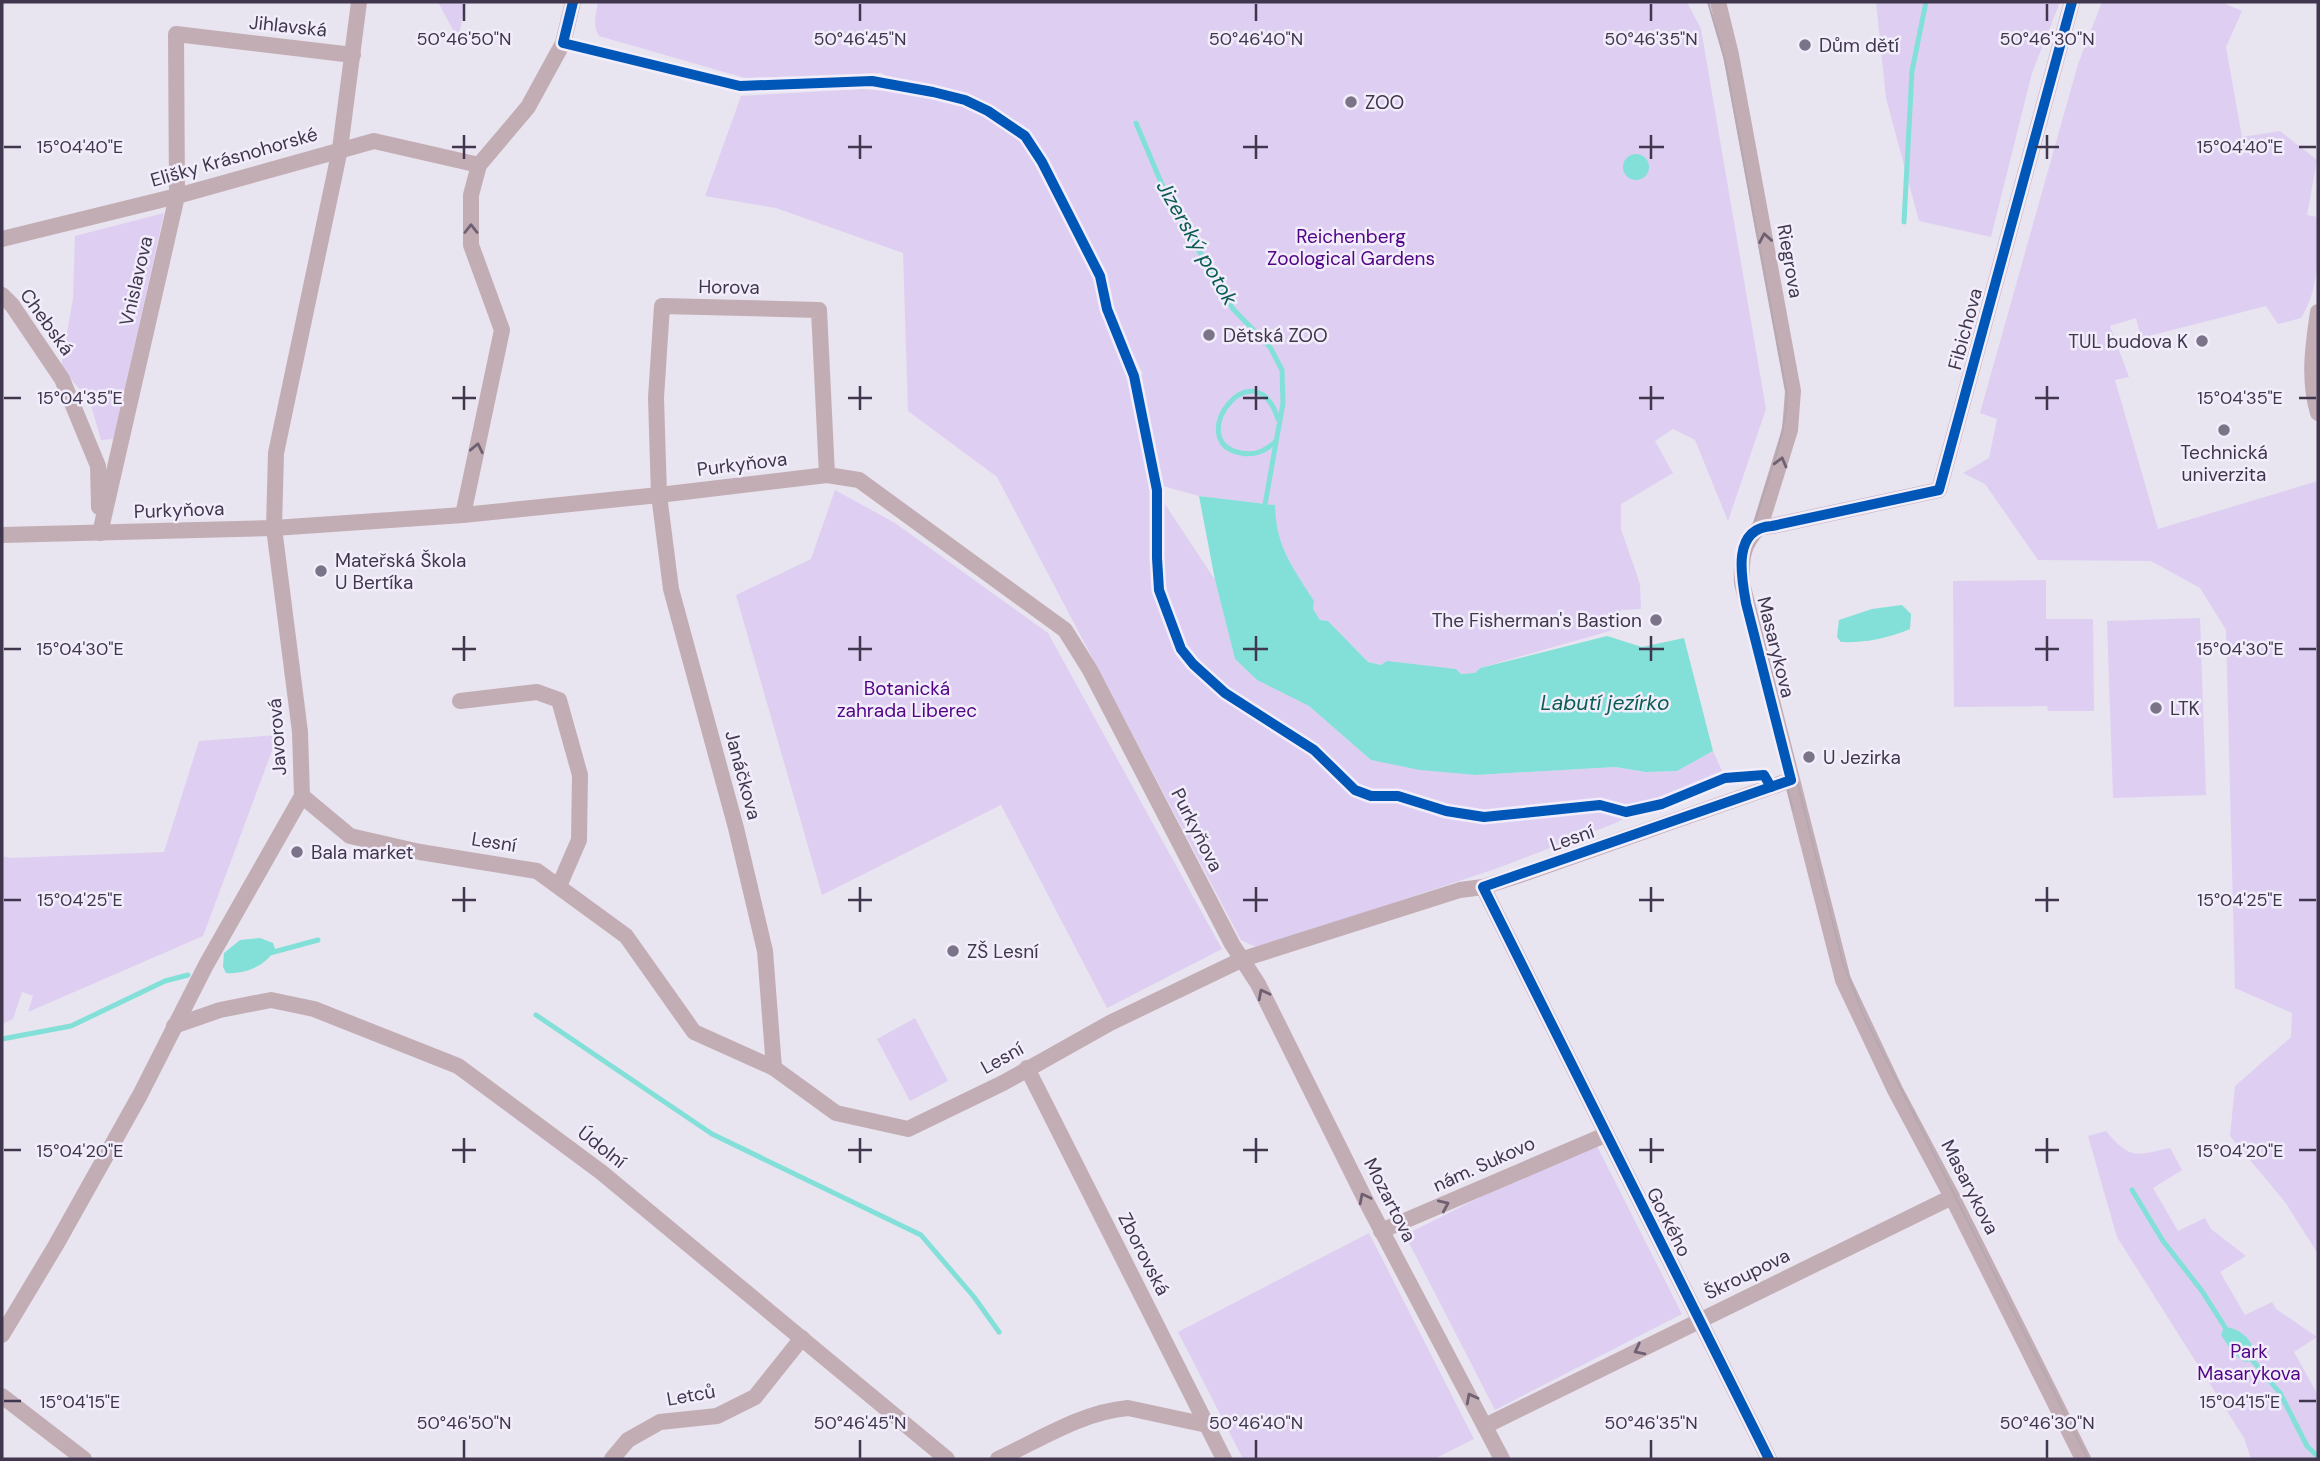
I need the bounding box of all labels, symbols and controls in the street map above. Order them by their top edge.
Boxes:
street label: Jihlavská [248,9,328,43]
text: 50°46'50"N [417,27,512,51]
text: 50°46'45"N [814,27,906,51]
text: 50°46'40"N [1209,27,1303,51]
text: 50°46'35"N [1604,27,1698,51]
text: 50°46'30"N [1999,27,2095,51]
place label: Dům dětí [1819,33,1900,58]
marker: Dům dětí [1797,37,1813,53]
place label: ZOO [1365,90,1404,115]
marker: ZOO [1343,94,1359,110]
street label: Elišky Krásnohorské [147,121,321,193]
text: 15°04'40"E [37,135,123,159]
text: 15°04'40"E [2197,135,2283,159]
water label: Jizerský potok [1150,175,1244,311]
street label: Riegrova [1771,222,1809,300]
one-way arrow [463,223,479,234]
park label: Reichenberg Zoological Gardens [1267,224,1435,271]
one-way arrow [1758,232,1773,244]
street label: Vnislavova [114,234,158,328]
street label: Horova [698,274,760,300]
street label: Chebská [14,284,80,360]
street label: Fibichova [1942,285,1988,373]
place label: Dětská ZOO [1223,323,1328,348]
marker: Dětská ZOO [1201,327,1217,343]
place label: TUL budova K [2068,329,2188,354]
marker: TUL budova K [2194,333,2210,349]
text: 15°04'35"E [37,386,123,410]
text: 15°04'35"E [2197,386,2283,410]
marker: Technická univerzita [2216,422,2232,438]
place label: Technická univerzita [2180,440,2268,487]
one-way arrow [469,442,484,454]
street label: Purkyňova [695,446,789,482]
one-way arrow [1773,456,1787,468]
street label: Purkyňova [133,496,225,524]
place label: Mateřská Škola U Bertíka [335,548,466,595]
marker: Mateřská Škola U Bertíka [313,563,329,579]
street label: Masarykova [1751,594,1801,700]
place label: The Fisherman's Bastion [1432,608,1642,633]
marker: The Fisherman's Bastion [1648,612,1664,628]
text: 15°04'30"E [36,637,124,661]
text: 15°04'30"E [2196,637,2284,661]
park label: Botanická zahrada Liberec [837,676,977,723]
water label: Labutí jezírko [1541,689,1669,717]
place label: LTK [2170,696,2200,721]
street label: Javorová [262,697,292,777]
marker: LTK [2148,700,2164,716]
street label: Janáčkova [719,728,767,822]
place label: U Jezirka [1823,745,1901,770]
marker: U Jezirka [1801,749,1817,765]
street label: Purkyňova [1165,784,1229,876]
street label: Lesní [1547,819,1598,857]
street label: Lesní [470,826,519,858]
place label: Bala market [311,840,414,865]
marker: Bala market [289,844,305,860]
text: 15°04'25"E [37,888,123,912]
text: 15°04'25"E [2197,888,2283,912]
place label: ZŠ Lesní [967,939,1039,964]
marker: ZŠ Lesní [945,943,961,959]
one-way arrow [1257,989,1271,1001]
street label: Lesní [976,1036,1028,1080]
street label: Údolní [573,1120,632,1174]
street label: nám. Sukovo [1429,1130,1539,1198]
street label: Masarykova [1935,1135,2005,1239]
text: 15°04'20"E [37,1139,123,1163]
text: 15°04'20"E [2197,1139,2283,1163]
street label: Mozartova [1358,1154,1422,1246]
street label: Gorkého [1641,1183,1697,1261]
one-way arrow [1359,1193,1373,1205]
one-way arrow [1437,1199,1449,1213]
street label: Zborovská [1112,1208,1176,1300]
street label: Škroupova [1700,1243,1794,1305]
park label: Park Masarykova [2197,1339,2301,1386]
one-way arrow [1634,1342,1646,1356]
street label: Letců [665,1378,717,1412]
text: 15°04'15"E [40,1390,120,1414]
text: 15°04'15"E [2200,1390,2280,1414]
one-way arrow [1466,1393,1479,1406]
text: 50°46'50"N [417,1411,512,1435]
text: 50°46'45"N [814,1411,906,1435]
text: 50°46'40"N [1209,1411,1303,1435]
text: 50°46'35"N [1604,1411,1698,1435]
text: 50°46'30"N [1999,1411,2095,1435]

